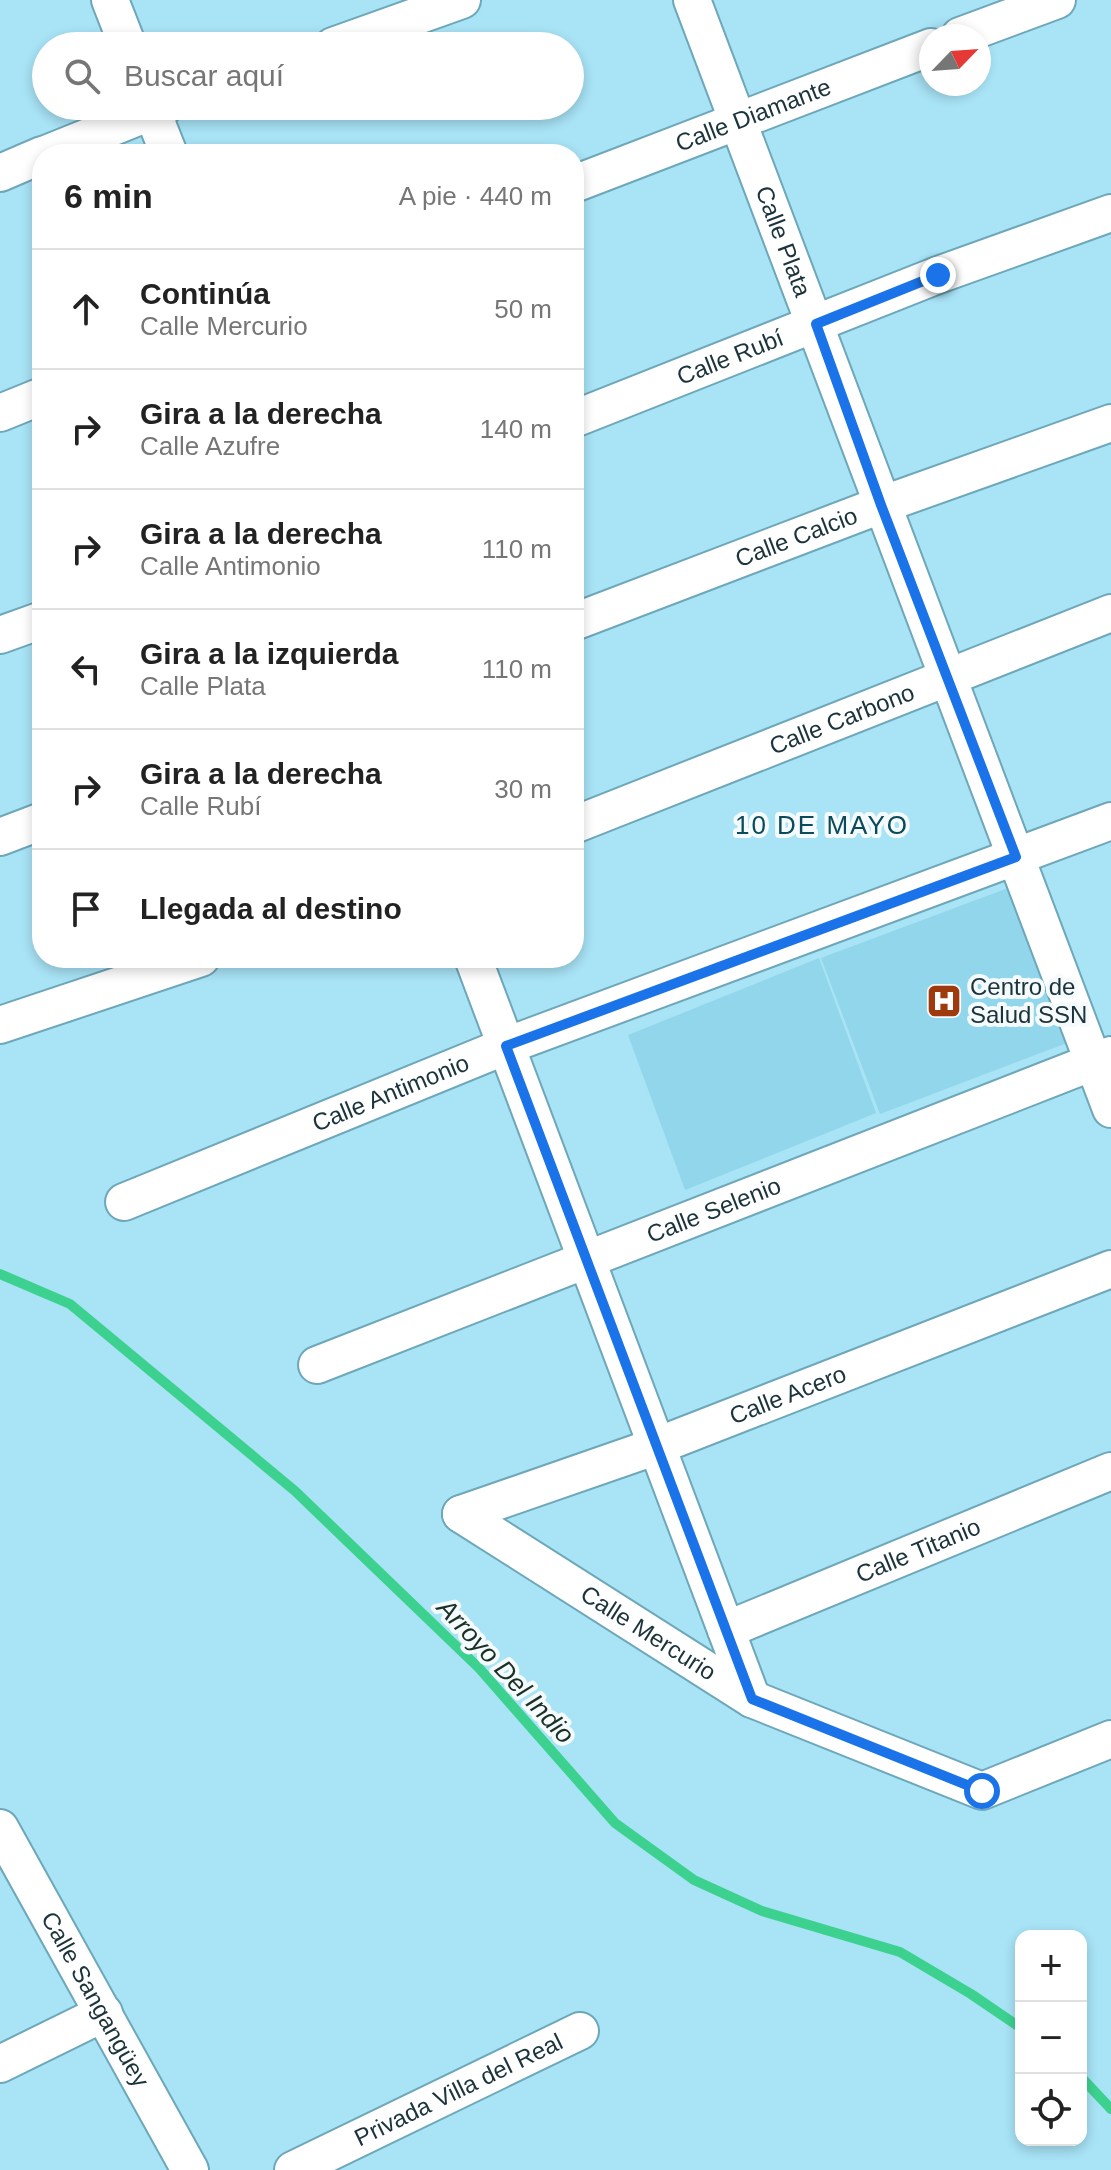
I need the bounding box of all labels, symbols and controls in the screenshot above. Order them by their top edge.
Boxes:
north arrow [919,24,991,96]
search box [32,32,584,120]
icon: search [60,54,104,98]
text: Buscar aquí [124,59,284,92]
street label: Calle Diamante [672,73,835,157]
text: 6 min [64,177,153,215]
text: A pie · 440 m [399,181,552,211]
street label: Calle Plata [750,182,817,301]
route end [920,257,956,293]
text: Continúa [140,277,270,310]
icon: ahead [64,287,108,331]
text: 50 m [494,294,552,324]
text: Calle Mercurio [140,311,308,341]
street label: Calle Rubí [673,323,787,390]
text: Gira a la derecha [140,397,382,430]
icon: right [64,407,108,451]
text: 140 m [480,414,552,444]
text: Calle Azufre [140,431,280,461]
street label: Calle Calcio [732,501,861,572]
text: Gira a la derecha [140,517,382,550]
icon: right [64,527,108,571]
text: 110 m [482,534,552,564]
text: Calle Antimonio [140,551,321,581]
text: Gira a la izquierda [140,637,398,670]
icon: left [64,647,108,691]
text: 110 m [482,654,552,684]
text: Calle Plata [140,671,266,701]
street label: Calle Carbono [765,678,918,760]
text: Gira a la derecha [140,757,382,790]
icon: right [64,767,108,811]
text: 30 m [494,774,552,804]
text: Calle Rubí [140,791,261,821]
district label: 10 DE MAYO [735,810,909,840]
icon: arrive [64,887,108,931]
text: Llegada al destino [140,892,402,925]
place label: Centro de Salud SSN [970,973,1087,1028]
hospital icon: Centro de Salud SSN [925,982,963,1020]
street label: Calle Antimonio [308,1049,473,1137]
street label: Calle Selenio [643,1171,784,1248]
street label: Calle Acero [726,1360,850,1429]
street label: Calle Titanio [852,1512,984,1588]
street label: Calle Mercurio [576,1580,721,1686]
water label: Arroyo Del Indio [430,1591,581,1749]
route start [964,1773,1000,1809]
street label: Calle Sangangüey [36,1907,155,2091]
map controls [1015,1930,1087,2146]
button: + [1015,1930,1087,2002]
button: − [1015,2002,1087,2074]
street label: Privada Villa del Real [350,2028,567,2151]
button: locate [1015,2074,1087,2146]

